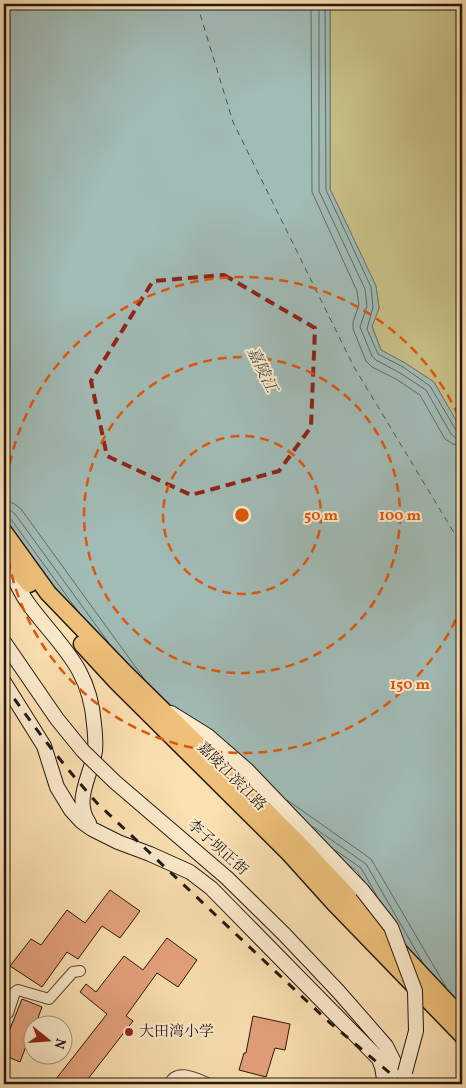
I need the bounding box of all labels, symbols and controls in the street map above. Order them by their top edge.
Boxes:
water label: 嘉陵江 [241,344,282,398]
centre of rings [233,506,251,524]
text: 50 m [304,506,338,527]
text: 100 m [379,506,422,527]
text: 150 m [390,675,430,696]
street label: 嘉陵江滨江路 [192,738,270,816]
street label: 李子坝正街 [182,815,252,881]
north arrow [22,1016,72,1066]
place label: 大田湾小学 [139,1022,214,1043]
marker: 大田湾小学 [123,1026,135,1038]
text: N [48,1036,70,1051]

